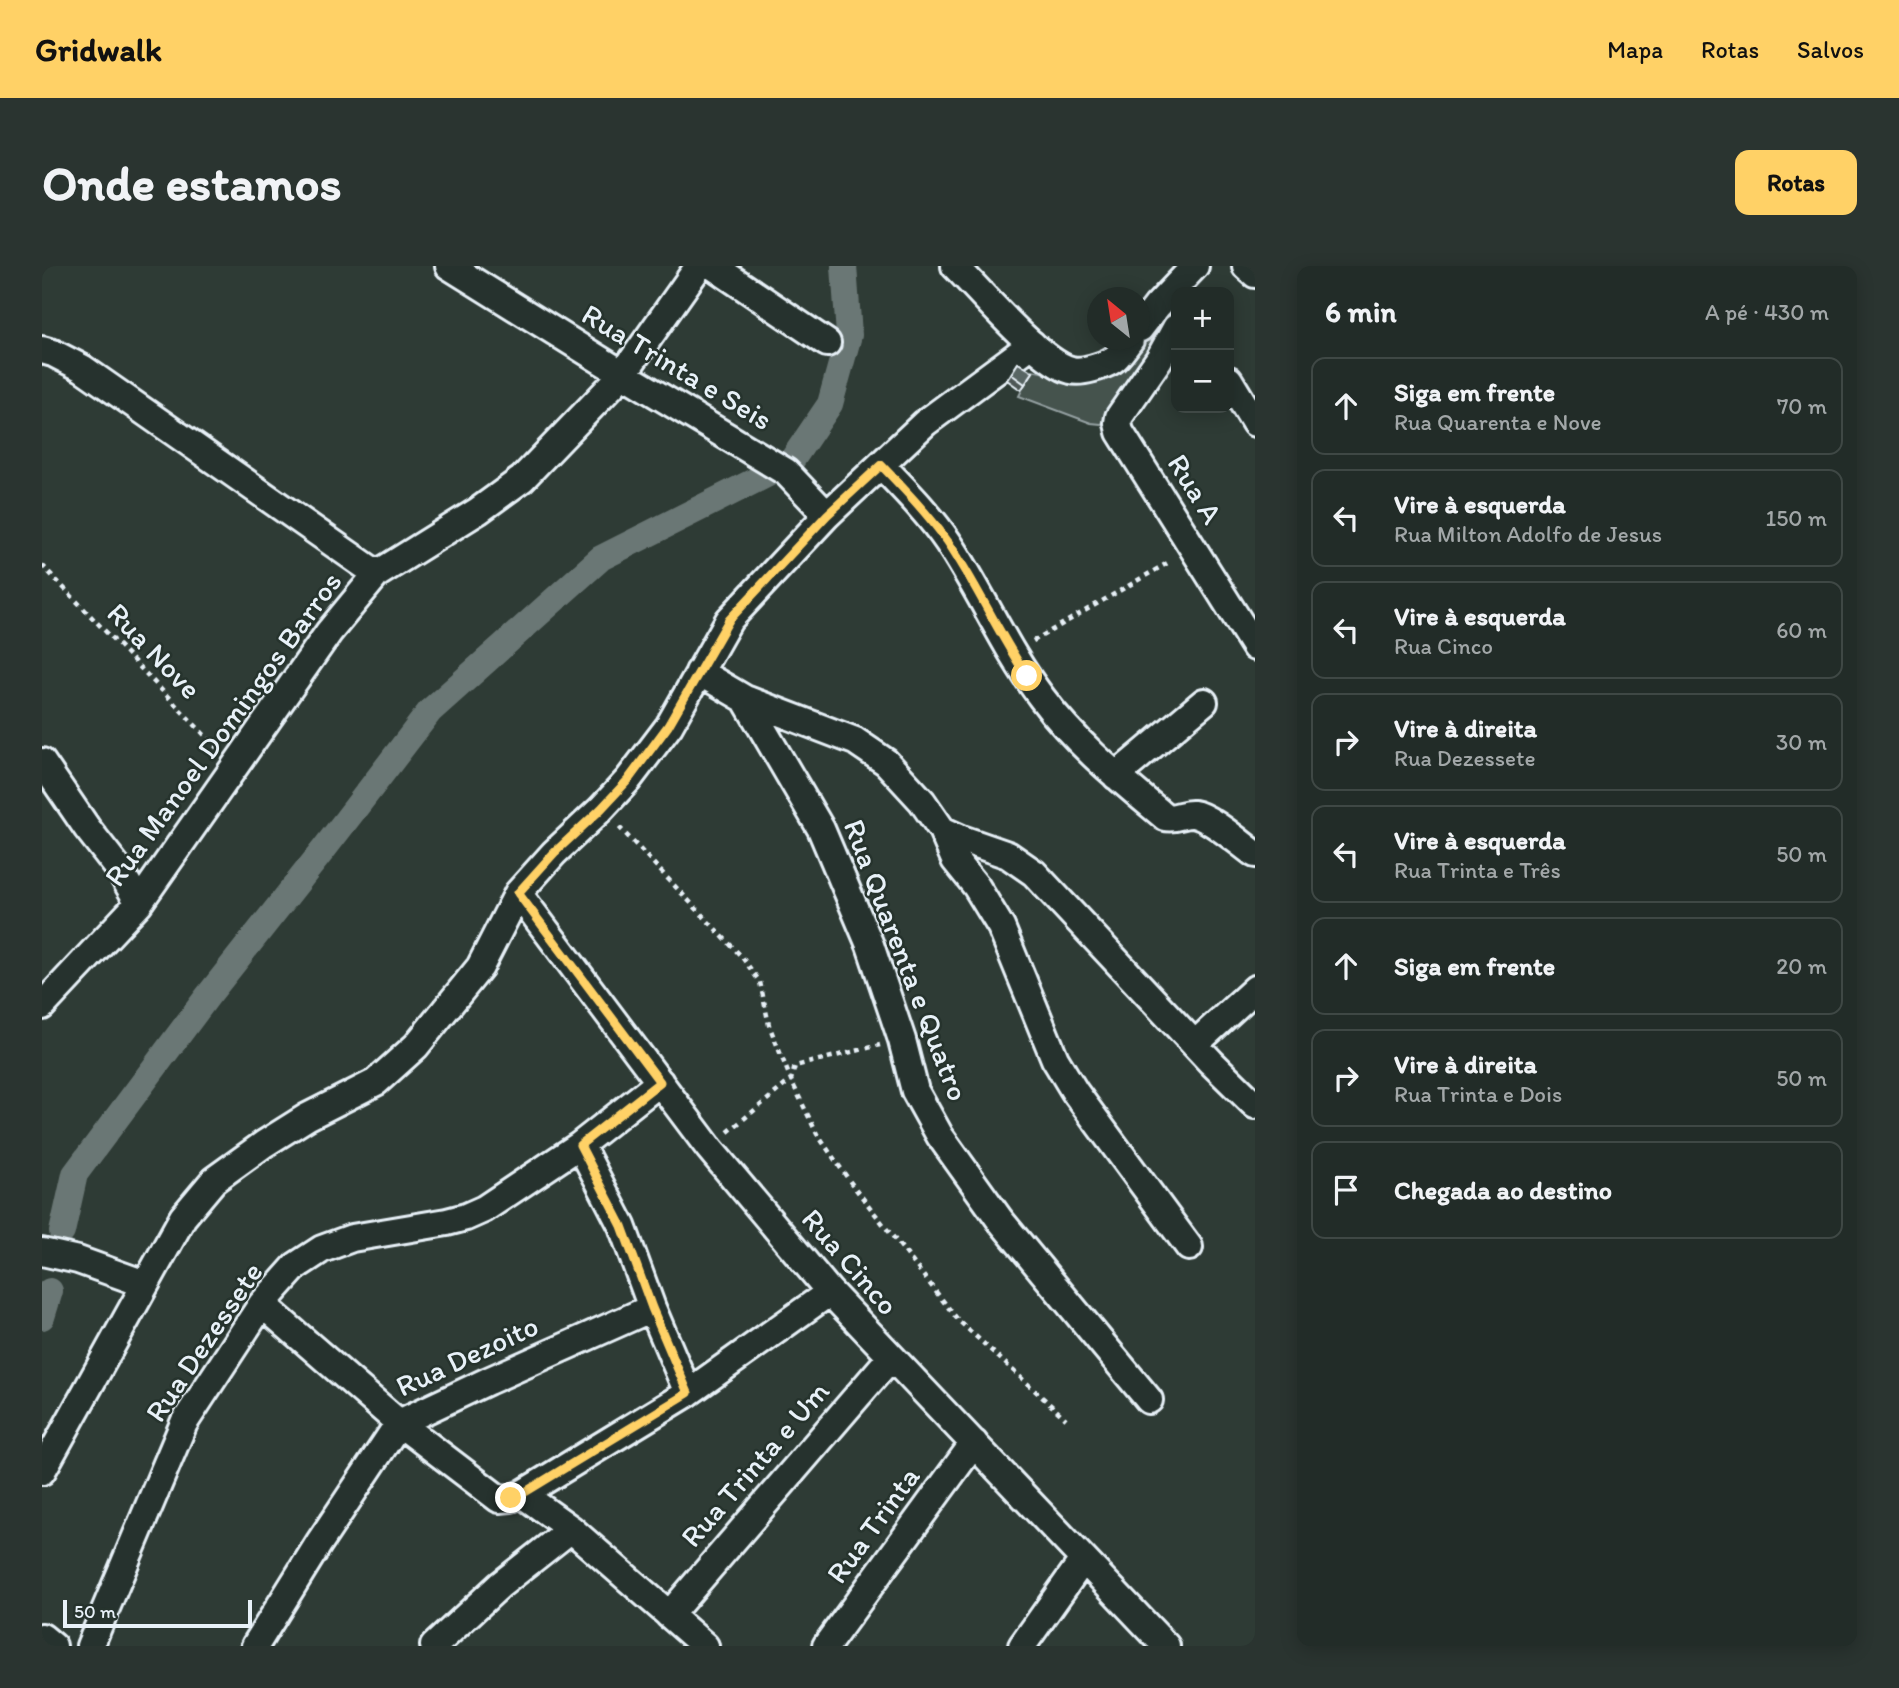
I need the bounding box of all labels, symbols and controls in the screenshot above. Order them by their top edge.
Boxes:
text: Gridwalk [35,30,162,69]
text: Mapa [1607,35,1663,64]
text: Rotas [1701,35,1759,64]
text: Salvos [1797,35,1864,64]
button: Rotas [1735,150,1857,215]
text: Onde estamos [42,153,342,212]
north arrow [1087,287,1150,350]
map controls [1171,287,1234,413]
button: + [1171,287,1234,350]
text: 6 min [1325,293,1397,330]
street label: Rua Trinta e Seis [575,295,779,438]
text: A pé · 430 m [1705,298,1829,326]
button: − [1171,350,1234,413]
text: Siga em frente [1394,376,1555,408]
icon: ahead [1327,387,1365,425]
text: 70 m [1777,392,1827,420]
text: Rua Quarenta e Nove [1394,408,1602,436]
street label: Rua A [1160,447,1231,531]
text: Vire à esquerda [1394,488,1566,520]
icon: left [1327,499,1365,537]
text: 150 m [1766,504,1827,532]
text: Rua Milton Adolfo de Jesus [1394,520,1662,548]
street label: Rua Manoel Domingos Barros [96,564,349,893]
street label: Rua Nove [99,595,209,707]
text: Vire à esquerda [1394,600,1566,632]
icon: left [1327,611,1365,649]
text: 60 m [1776,616,1827,644]
text: Rua Cinco [1394,632,1493,660]
route start [1011,660,1042,691]
text: Vire à direita [1394,712,1537,744]
icon: right [1327,723,1365,761]
text: 30 m [1776,728,1827,756]
text: Rua Dezessete [1394,744,1536,772]
street label: Rua Quarenta e Quatro [836,814,977,1106]
text: Vire à esquerda [1394,824,1566,856]
icon: left [1327,835,1365,873]
text: 50 m [1776,840,1827,868]
text: Rua Trinta e Três [1394,856,1561,884]
icon: ahead [1327,947,1365,985]
text: Siga em frente [1394,950,1555,982]
text: 20 m [1776,952,1827,980]
text: Vire à direita [1394,1048,1537,1080]
icon: right [1327,1059,1365,1097]
text: 50 m [1776,1064,1827,1092]
text: Rua Trinta e Dois [1394,1080,1562,1108]
icon: arrive [1327,1171,1365,1209]
text: Chegada ao destino [1394,1174,1612,1206]
street label: Rua Cinco [794,1201,907,1323]
street label: Rua Dezessete [137,1255,271,1429]
street label: Rua Dezoito [390,1306,544,1405]
street label: Rua Trinta e Um [672,1373,837,1554]
street label: Rua Trinta [818,1459,928,1590]
route end [495,1482,526,1513]
scale bar [63,1597,252,1629]
text: 50 m [74,1600,116,1623]

